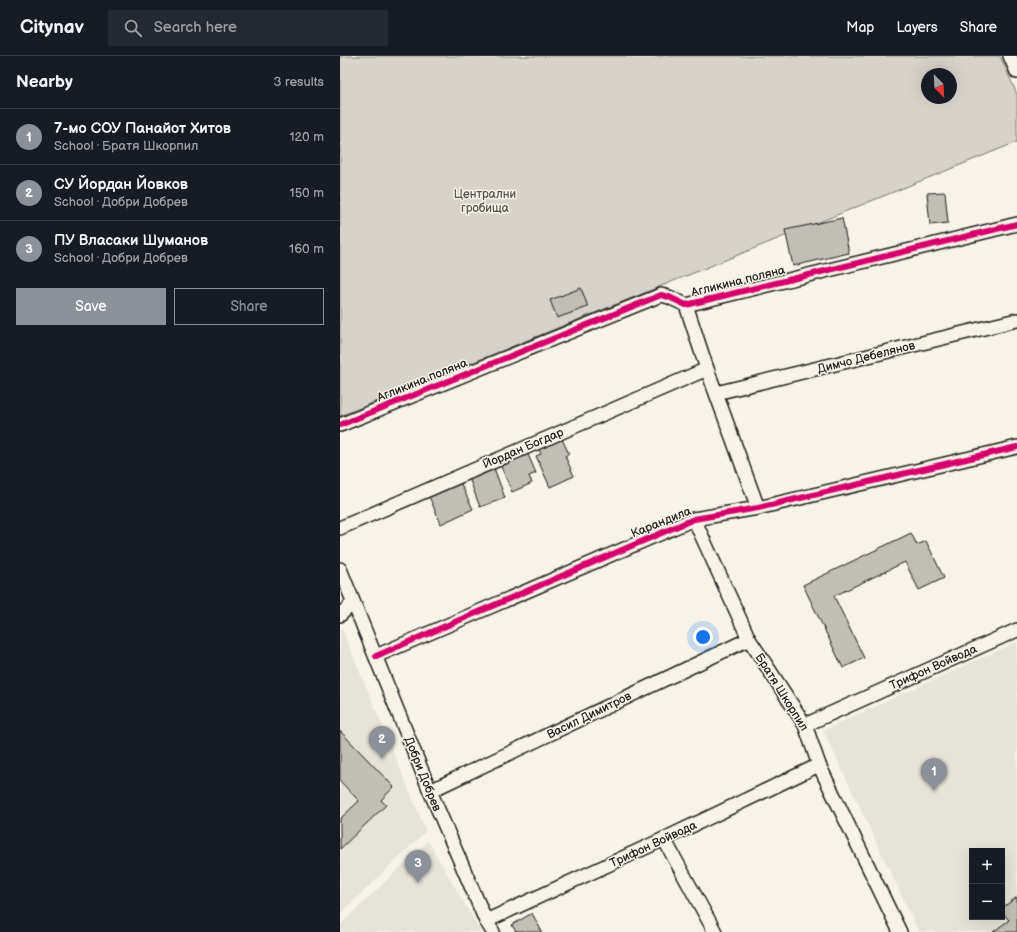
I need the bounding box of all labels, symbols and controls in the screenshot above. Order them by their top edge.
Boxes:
search box [108,10,388,46]
text: Citynav [20,16,84,39]
icon: search [122,17,144,39]
text: Search here [154,18,237,37]
text: Map [846,19,874,36]
text: Layers [896,19,938,36]
text: Share [960,19,997,36]
north arrow [921,68,957,104]
text: Nearby [16,72,73,92]
text: 3 results [273,74,324,90]
text: 7-мо СОУ Панайот Хитов [54,119,231,138]
text: 1 [26,129,32,145]
text: 120 m [289,129,324,145]
text: School · Братя Шкорпил [54,138,198,154]
text: СУ Йордан Йовков [54,175,188,194]
text: 2 [25,185,33,201]
text: 150 m [290,185,324,201]
park label: Централни гробища [454,187,516,216]
text: School · Добри Добрев [54,194,188,210]
text: ПУ Власаки Шуманов [54,231,208,250]
text: 3 [25,241,33,257]
text: 160 m [289,241,324,257]
text: School · Добри Добрев [54,250,188,266]
street label: Агликина поляна [689,263,787,301]
button: Save [16,288,166,325]
button: Share [174,288,324,325]
street label: Димчо Дебелянов [816,338,917,377]
street label: Агликина поляна [374,356,470,406]
street label: Йордан Богдар [480,425,566,472]
street label: Карандила [629,504,693,541]
your location [693,627,713,647]
street label: Трифон Войвода [887,641,979,693]
street label: Братя Шкорпил [752,651,812,734]
street label: Васил Димитров [545,688,635,742]
pin: 2 [369,726,395,759]
street label: Добри Добрев [401,735,445,814]
pin: 1 [921,758,947,791]
street label: Трифон Войвода [607,818,699,871]
map controls [969,848,1005,920]
button: + [969,848,1005,884]
pin: 3 [405,850,431,883]
button: − [969,884,1005,920]

